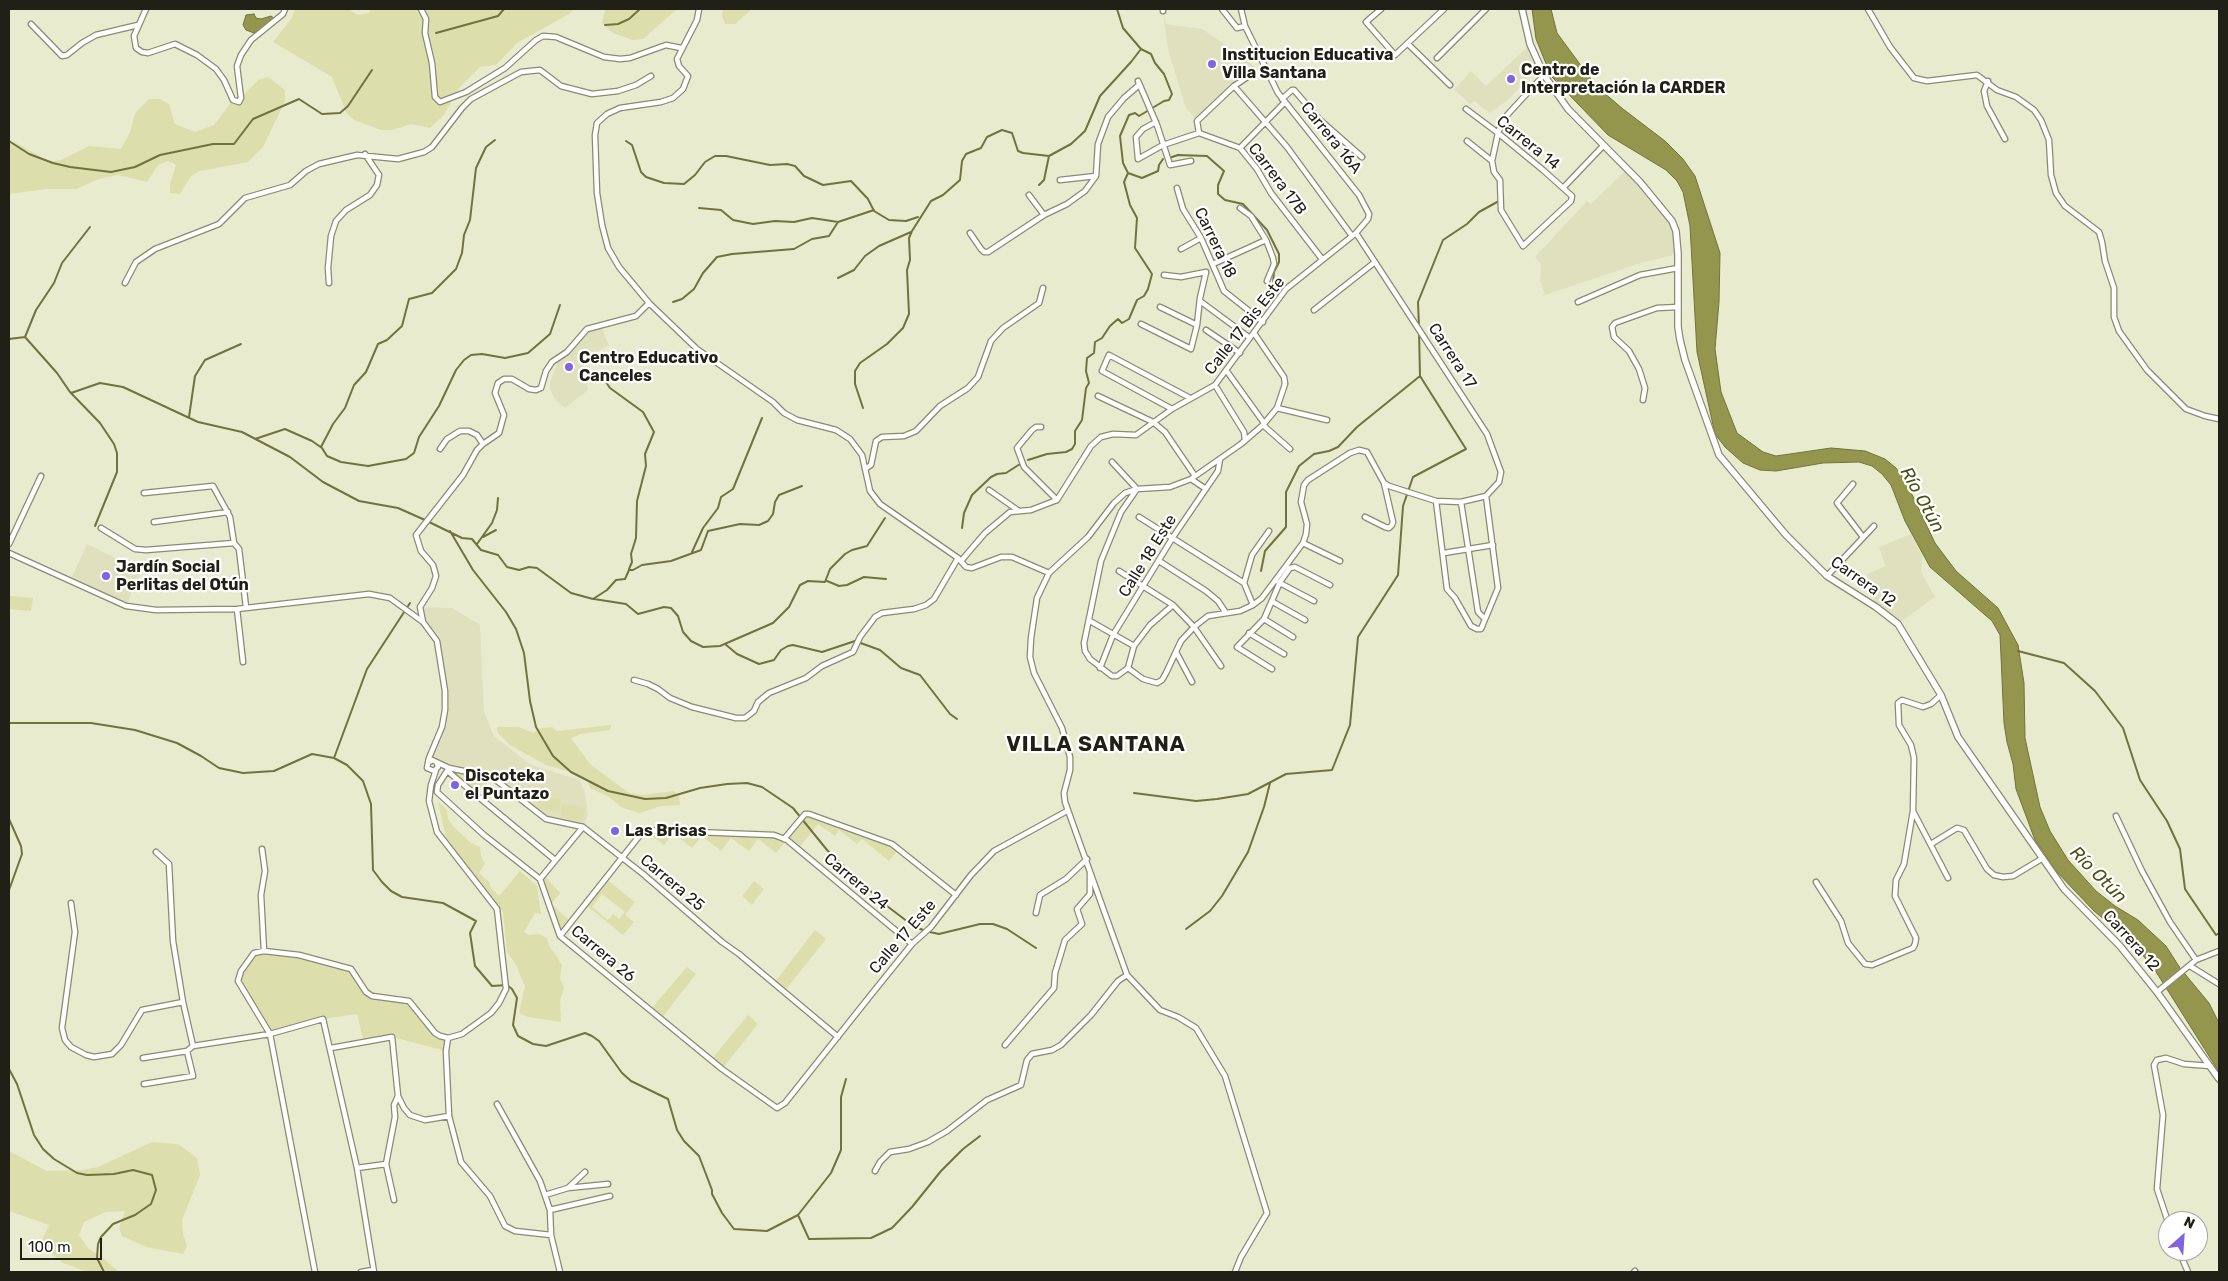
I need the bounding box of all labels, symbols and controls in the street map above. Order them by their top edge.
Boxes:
place label: Institucion Educativa Villa Santana [1222,45,1394,83]
marker: Institucion Educativa Villa Santana [1206,58,1218,70]
place label: Centro de Interpretación la CARDER [1521,60,1726,98]
marker: Centro de Interpretación la CARDER [1505,73,1517,85]
street label: Carrera 16A [1296,98,1366,178]
street label: Carrera 14 [1492,112,1564,174]
street label: Carrera 17B [1244,139,1310,219]
street label: Carrera 18 [1190,205,1240,281]
street label: Calle 17 Bis Este [1201,273,1289,379]
street label: Carrera 17 [1424,320,1480,392]
place label: Centro Educativo Canceles [579,348,718,386]
marker: Centro Educativo Canceles [563,361,575,373]
water label: Río Otún [1895,463,1949,537]
street label: Calle 18 Este [1115,511,1181,601]
street label: Carrera 12 [1827,553,1899,611]
place label: Jardín Social Perlitas del Otún [116,557,249,595]
marker: Jardín Social Perlitas del Otún [100,570,112,582]
district label: VILLA SANTANA [1005,732,1187,758]
place label: Discoteka el Puntazo [465,766,549,804]
marker: Discoteka el Puntazo [449,779,461,791]
place label: Las Brisas [625,821,706,841]
marker: Las Brisas [609,825,621,837]
water label: Río Otún [2065,842,2131,908]
street label: Carrera 24 [820,849,892,915]
street label: Carrera 25 [636,851,708,915]
street label: Calle 17 Este [866,896,940,978]
street label: Carrera 12 [2099,907,2163,975]
street label: Carrera 26 [567,922,639,986]
north arrow [2158,1211,2208,1261]
text: N [2181,1213,2198,1233]
scale bar [22,1228,105,1260]
text: 100 m [28,1238,70,1256]

